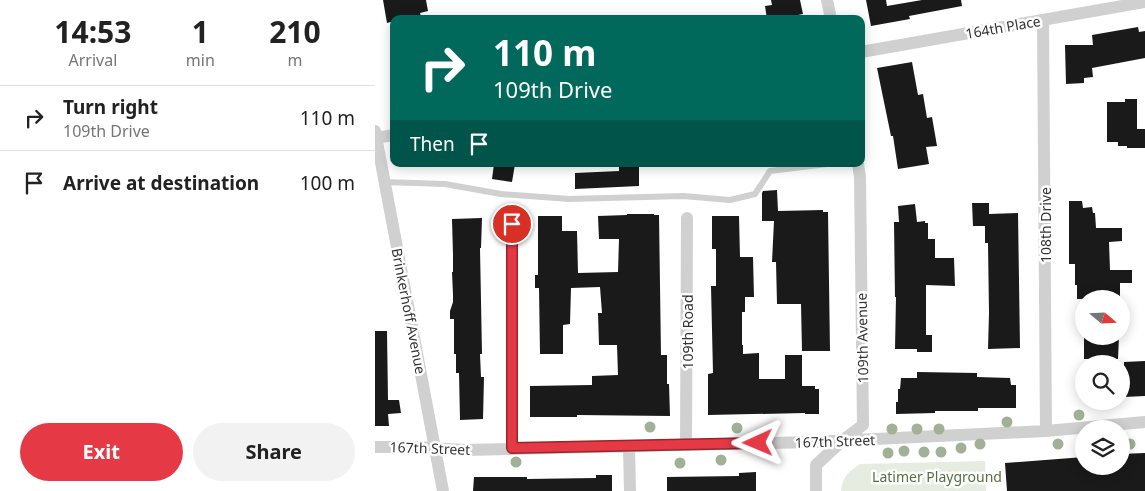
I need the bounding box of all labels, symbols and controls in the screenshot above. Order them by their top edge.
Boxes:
text: 14:53 [54,11,131,52]
text: 1 [192,11,209,52]
text: 210 [269,11,321,52]
street label: 164th Place [964,11,1042,43]
text: 110 m [493,29,596,76]
icon: right [410,35,475,100]
text: Arrival [68,49,117,71]
text: min [186,49,215,71]
text: m [287,49,302,71]
text: 109th Drive [493,74,612,104]
text: Turn right [63,94,158,120]
icon: right [20,104,48,132]
text: 110 m [300,105,355,131]
text: 109th Drive [63,120,150,142]
icon: arrive [465,130,493,158]
text: Then [410,131,455,157]
icon: arrive [20,169,48,197]
text: Arrive at destination [63,170,259,196]
text: 100 m [300,170,355,196]
street label: 108th Drive [1036,187,1055,263]
pin [491,203,533,245]
icon: arrive [498,210,526,238]
street label: Brinkerhoff Avenue [387,246,431,376]
north arrow [1075,290,1130,345]
map controls [1075,290,1130,475]
street label: 109th Avenue [852,292,872,383]
street label: 109th Road [678,294,697,370]
button: search [1075,355,1130,410]
position arrow [731,416,783,468]
button: layers [1075,420,1130,475]
button: Exit [20,423,183,481]
button: Share [193,423,355,481]
street label: 167th Street [794,430,876,452]
street label: 167th Street [389,437,471,459]
park label: Latimer Playground [872,467,1002,486]

